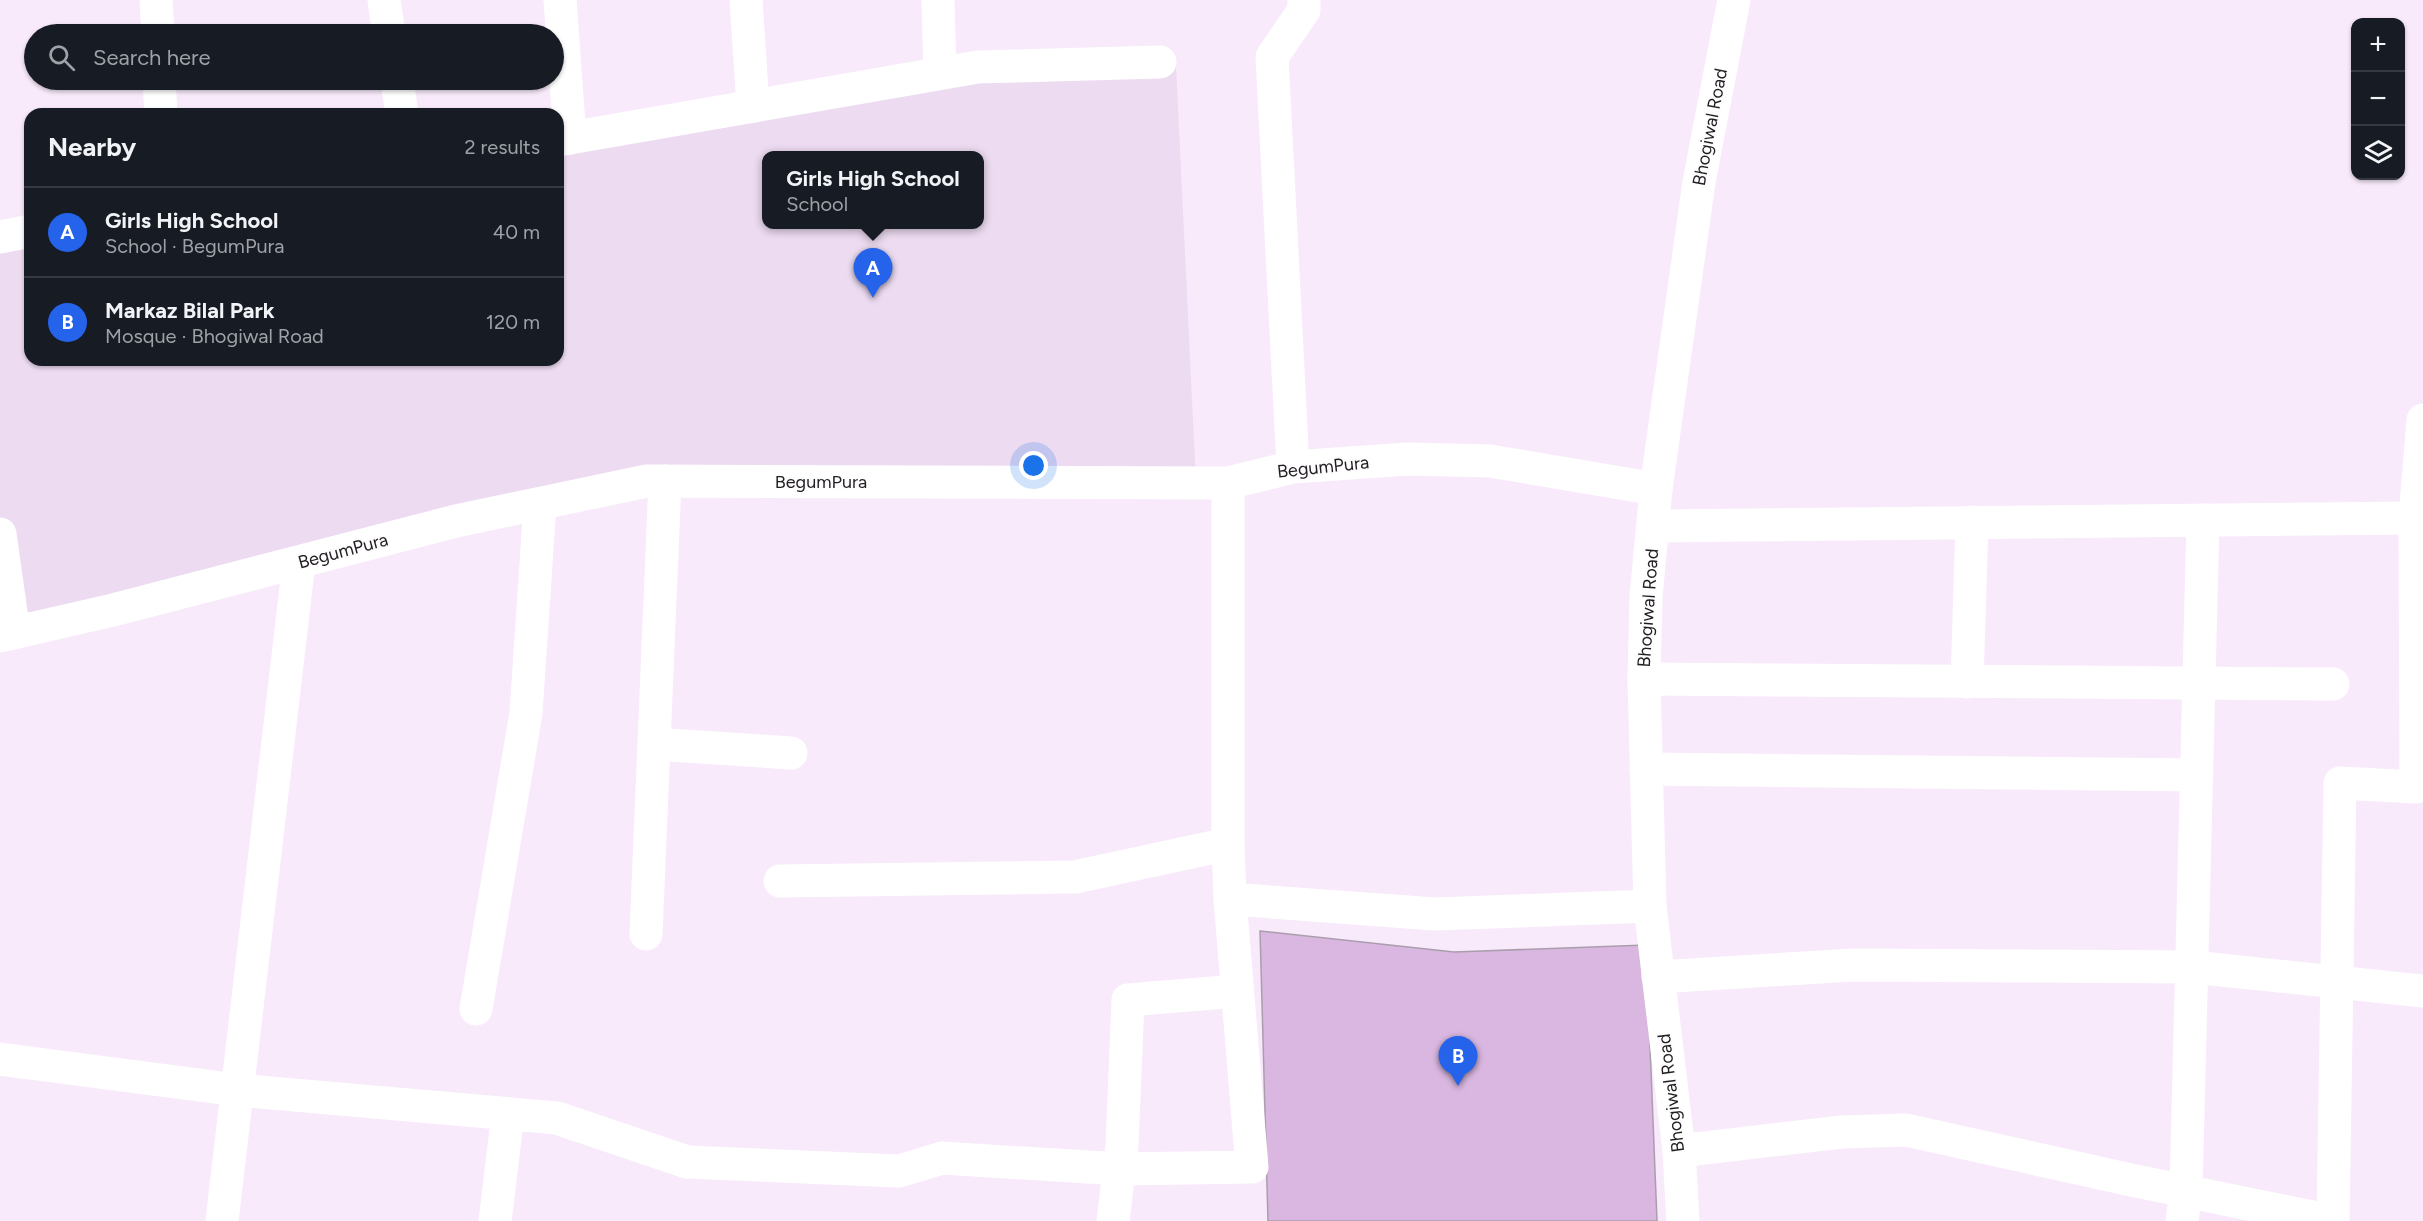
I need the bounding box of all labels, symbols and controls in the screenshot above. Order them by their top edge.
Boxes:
map controls [2351,18,2405,180]
button: + [2351,18,2405,72]
search box [24,24,564,90]
icon: search [45,41,78,74]
text: Search here [93,44,211,71]
street label: Bhogiwal Road [1688,66,1732,188]
button: − [2351,72,2405,126]
button: layers [2351,126,2405,180]
text: Nearby [48,131,136,163]
text: 2 results [464,135,540,159]
popup [762,151,984,229]
text: Girls High School [786,165,960,192]
text: School [786,192,848,216]
text: Girls High School [105,207,279,234]
text: A [60,220,75,244]
text: 40 m [493,220,540,244]
text: School · BegumPura [105,234,285,258]
pin: A [854,248,892,298]
text: Markaz Bilal Park [105,297,275,324]
text: B [61,310,74,334]
text: 120 m [486,310,540,334]
text: Mosque · Bhogiwal Road [105,324,324,348]
your location [1019,451,1048,480]
street label: BegumPura [1276,451,1370,483]
street label: BegumPura [775,471,867,493]
street label: BegumPura [296,528,390,574]
street label: Bhogiwal Road [1633,548,1663,668]
street label: Bhogiwal Road [1653,1033,1689,1153]
pin: B [1438,1036,1478,1086]

